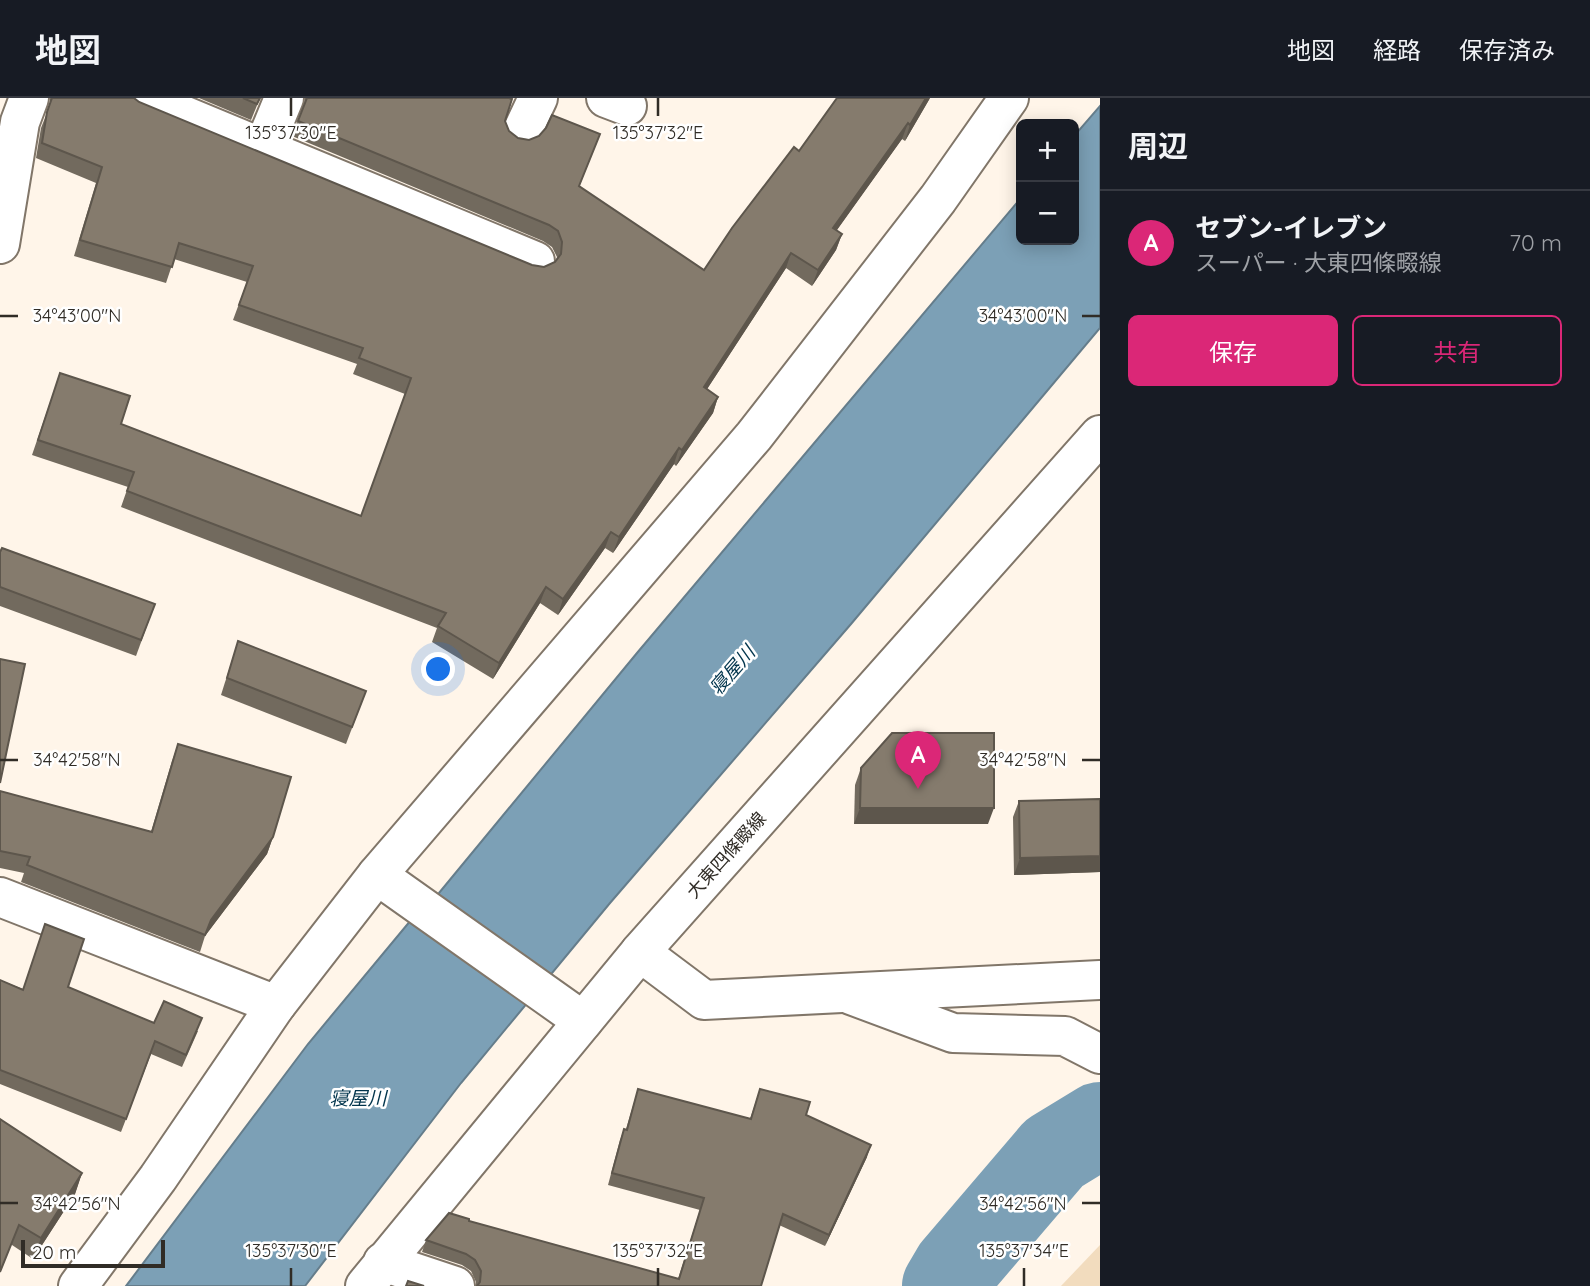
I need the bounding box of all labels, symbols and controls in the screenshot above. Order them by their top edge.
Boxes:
text: 地図 [35,29,101,70]
text: 地図 [1287,35,1335,65]
text: 経路 [1373,35,1421,65]
text: 保存済み [1459,35,1555,65]
map controls [1016,119,1079,245]
button: + [1016,119,1079,182]
text: 135°37'30"E [245,121,337,144]
text: 135°37'32"E [613,121,703,144]
text: 周辺 [1128,127,1188,165]
button: − [1016,182,1079,245]
text: セブン-イレブン [1195,211,1387,244]
text: A [1144,228,1158,257]
text: 70 m [1509,228,1562,257]
text: スーパー · 大東四條畷線 [1195,248,1442,277]
text: 34°43'00"N [33,304,121,327]
text: 34°43'00"N [979,304,1067,327]
button: 保存 [1128,315,1338,386]
button: 共有 [1352,315,1562,386]
water label: 寝屋川 [704,639,761,699]
your location [421,652,455,686]
pin: A [895,731,941,789]
text: 34°42'58"N [33,748,121,771]
text: 34°42'58"N [979,748,1067,771]
street label: 大東四條畷線 [681,807,771,903]
water label: 寝屋川 [329,1086,388,1110]
text: 34°42'56"N [33,1192,121,1215]
text: 34°42'56"N [979,1192,1067,1215]
scale bar [21,1237,164,1269]
text: 135°37'30"E [245,1239,337,1262]
text: 135°37'32"E [613,1239,703,1262]
text: 135°37'34"E [979,1239,1069,1262]
text: 20 m [32,1240,76,1264]

